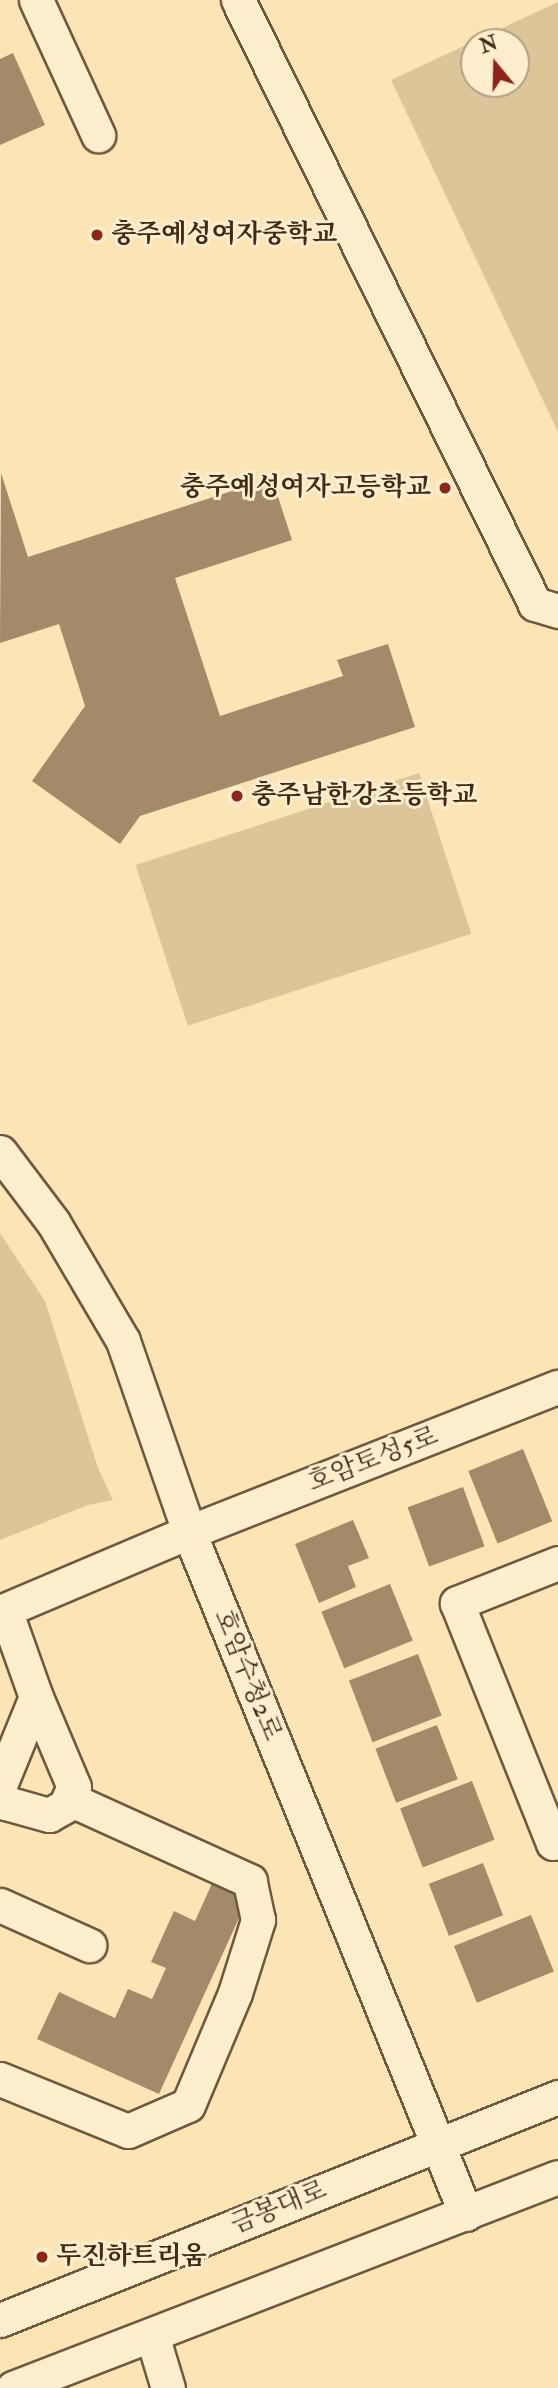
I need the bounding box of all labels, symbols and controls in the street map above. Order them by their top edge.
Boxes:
north arrow [460,28,530,98]
text: N [477,31,501,59]
place label: 충주예성여자중학교 [111,219,337,251]
marker: 충주예성여자중학교 [89,227,105,243]
place label: 충주예성여자고등학교 [180,472,431,504]
marker: 충주예성여자고등학교 [437,480,453,496]
place label: 충주남한강초등학교 [251,780,477,812]
marker: 충주남한강초등학교 [229,788,245,804]
street label: 호암토성5로 [303,1421,443,1499]
street label: 호암수청2로 [207,1605,287,1745]
street label: 금봉대로 [227,2175,331,2241]
place label: 두진하트리움 [56,2241,207,2273]
marker: 두진하트리움 [34,2249,50,2265]

